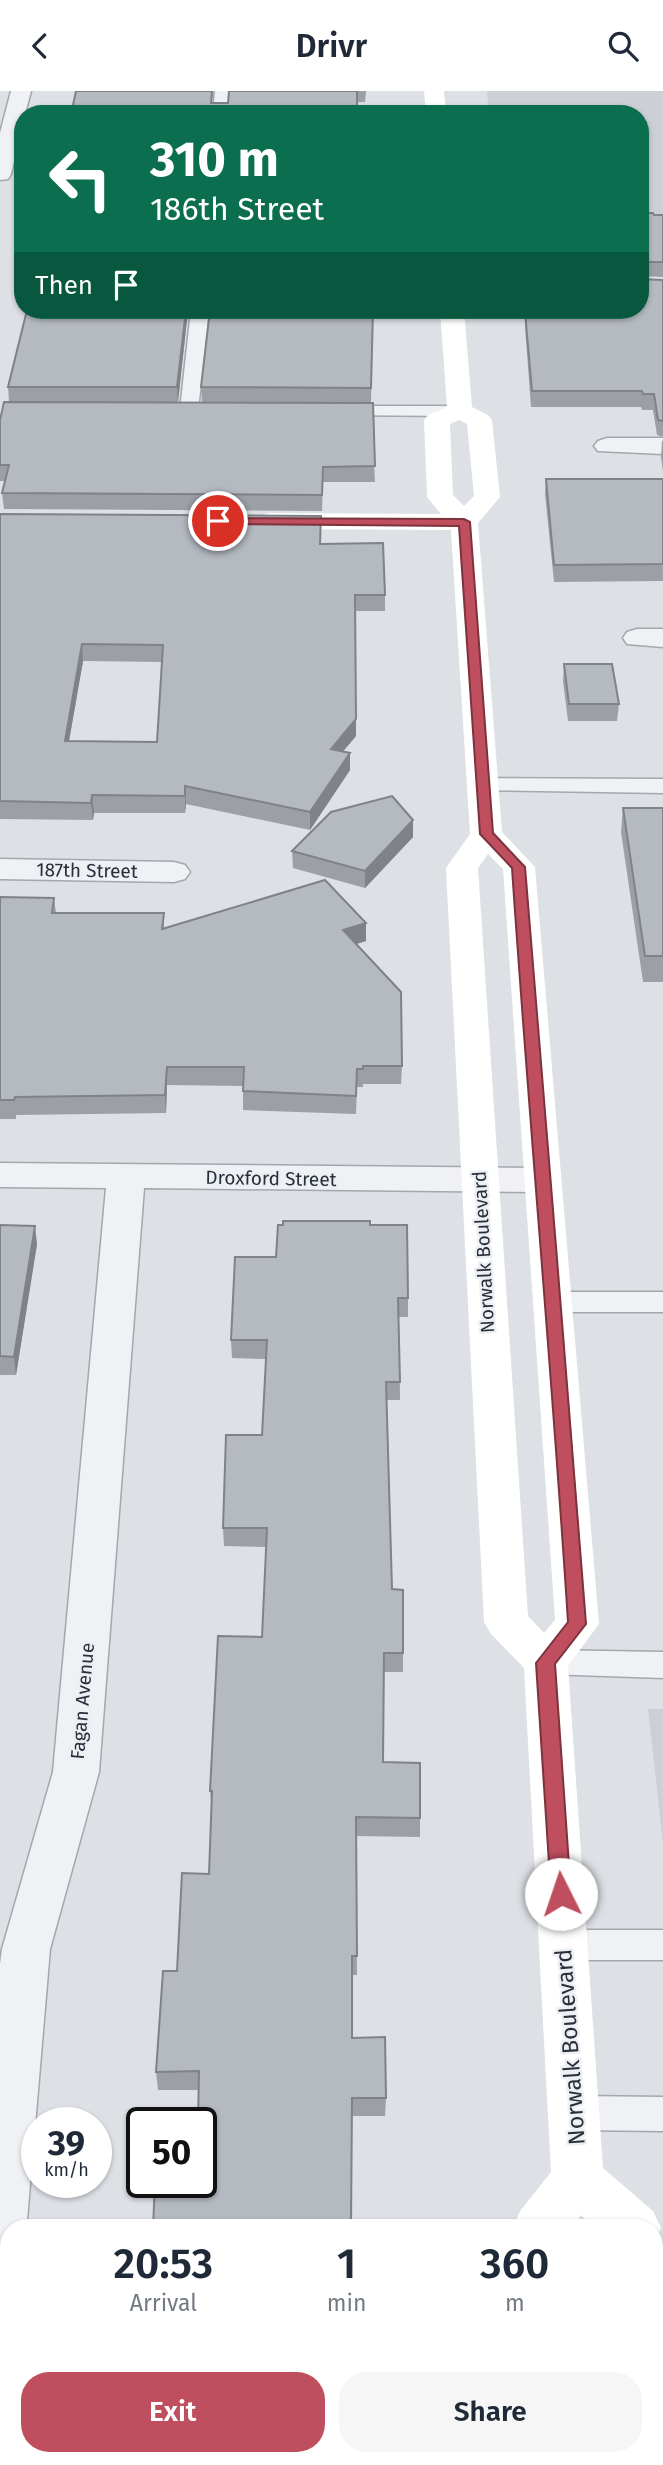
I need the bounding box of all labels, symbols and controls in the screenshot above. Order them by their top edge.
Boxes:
icon: back [21,27,59,65]
text: Drivr [296,27,367,65]
icon: search [604,27,642,65]
text: 310 m [150,130,279,189]
icon: left [35,133,126,224]
text: 186th Street [150,190,324,228]
icon: arrive [107,266,145,304]
text: Then [35,270,93,301]
pin [188,491,248,551]
icon: arrive [199,502,237,540]
street label: 187th Street [36,858,138,883]
street label: Droxford Street [205,1166,337,1191]
street label: Norwalk Boulevard [468,1170,499,1334]
street label: Fagan Avenue [66,1642,99,1761]
position arrow [524,1857,598,1931]
street label: Norwalk Boulevard [549,1948,591,2146]
speed limit sign: 50 [126,2107,217,2198]
text: 39 [48,2122,85,2164]
text: km/h [44,2159,89,2181]
text: 20:53 [114,2239,213,2289]
text: 1 [337,2239,356,2289]
text: 360 [480,2239,549,2289]
text: Arrival [130,2289,197,2317]
text: min [327,2289,367,2317]
text: m [505,2289,525,2317]
button: Exit [21,2372,325,2452]
button: Share [339,2372,642,2452]

